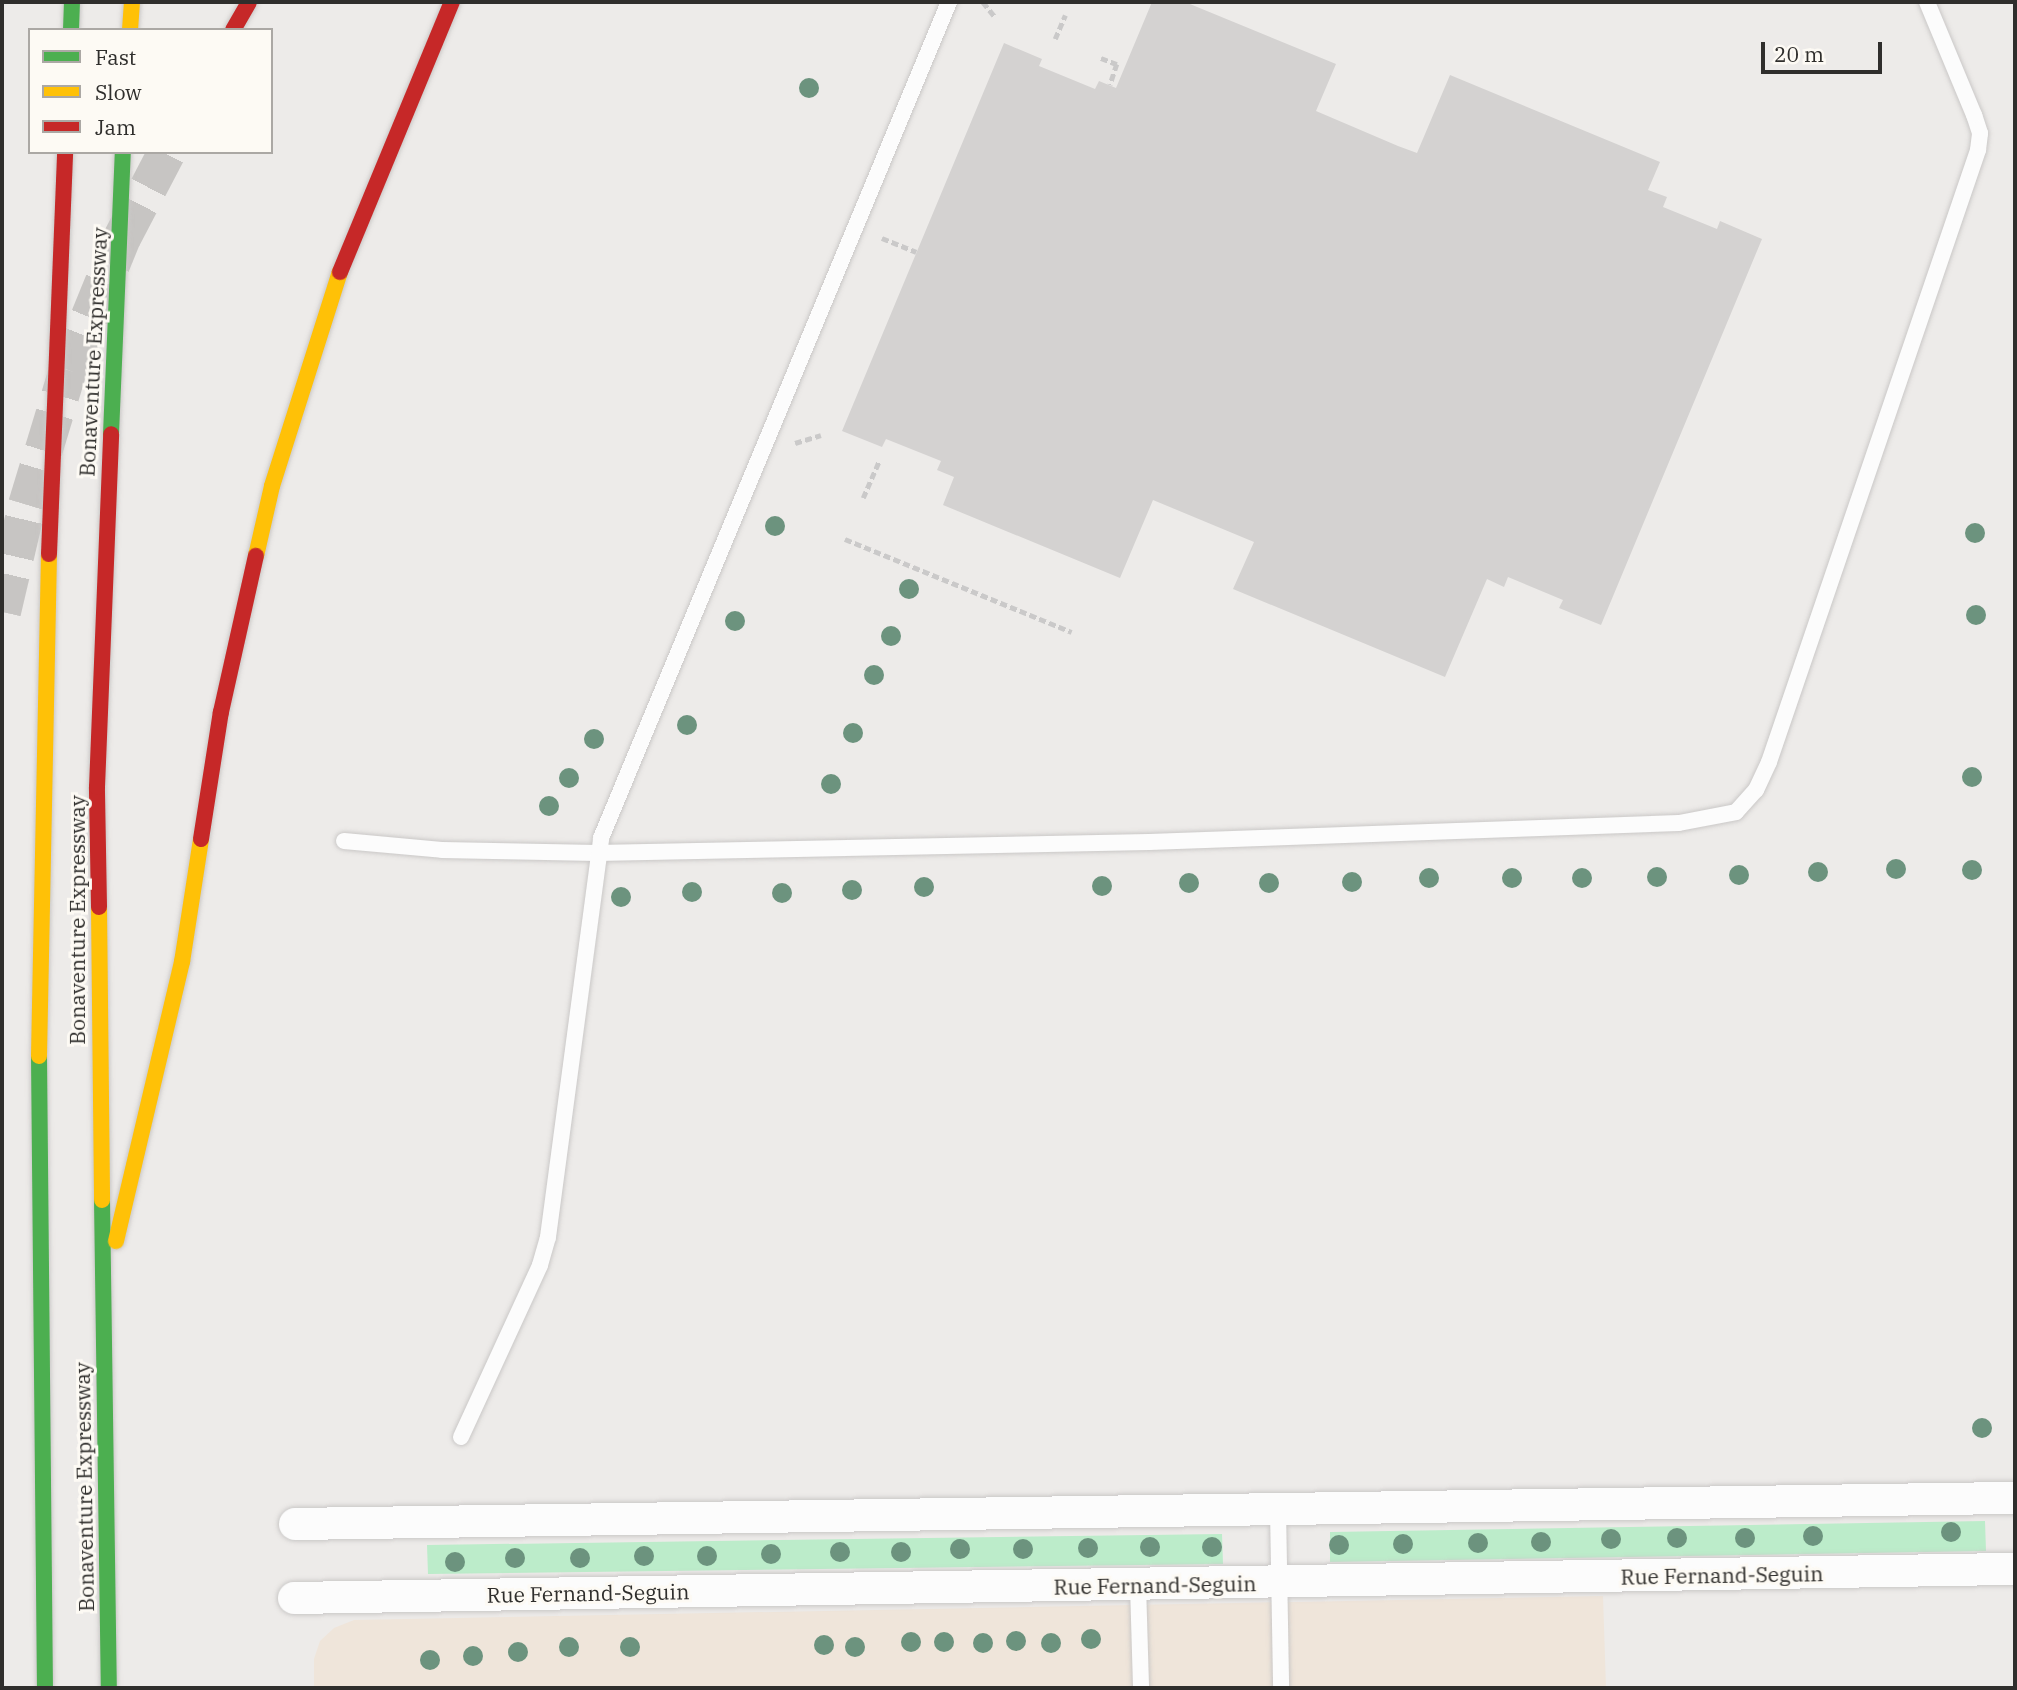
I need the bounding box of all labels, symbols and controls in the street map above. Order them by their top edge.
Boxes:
legend [28,28,273,154]
scale bar [1765,28,1886,72]
text: 20 m [1774,40,1824,68]
text: Fast [95,43,136,71]
text: Slow [95,78,142,106]
text: Jam [95,113,136,141]
street label: Bonaventure Expressway [74,227,112,477]
street label: Bonaventure Expressway [64,795,90,1045]
street label: Bonaventure Expressway [69,1362,99,1612]
street label: Rue Fernand-Seguin [1620,1561,1824,1589]
street label: Rue Fernand-Seguin [1053,1571,1257,1599]
street label: Rue Fernand-Seguin [486,1579,690,1607]

